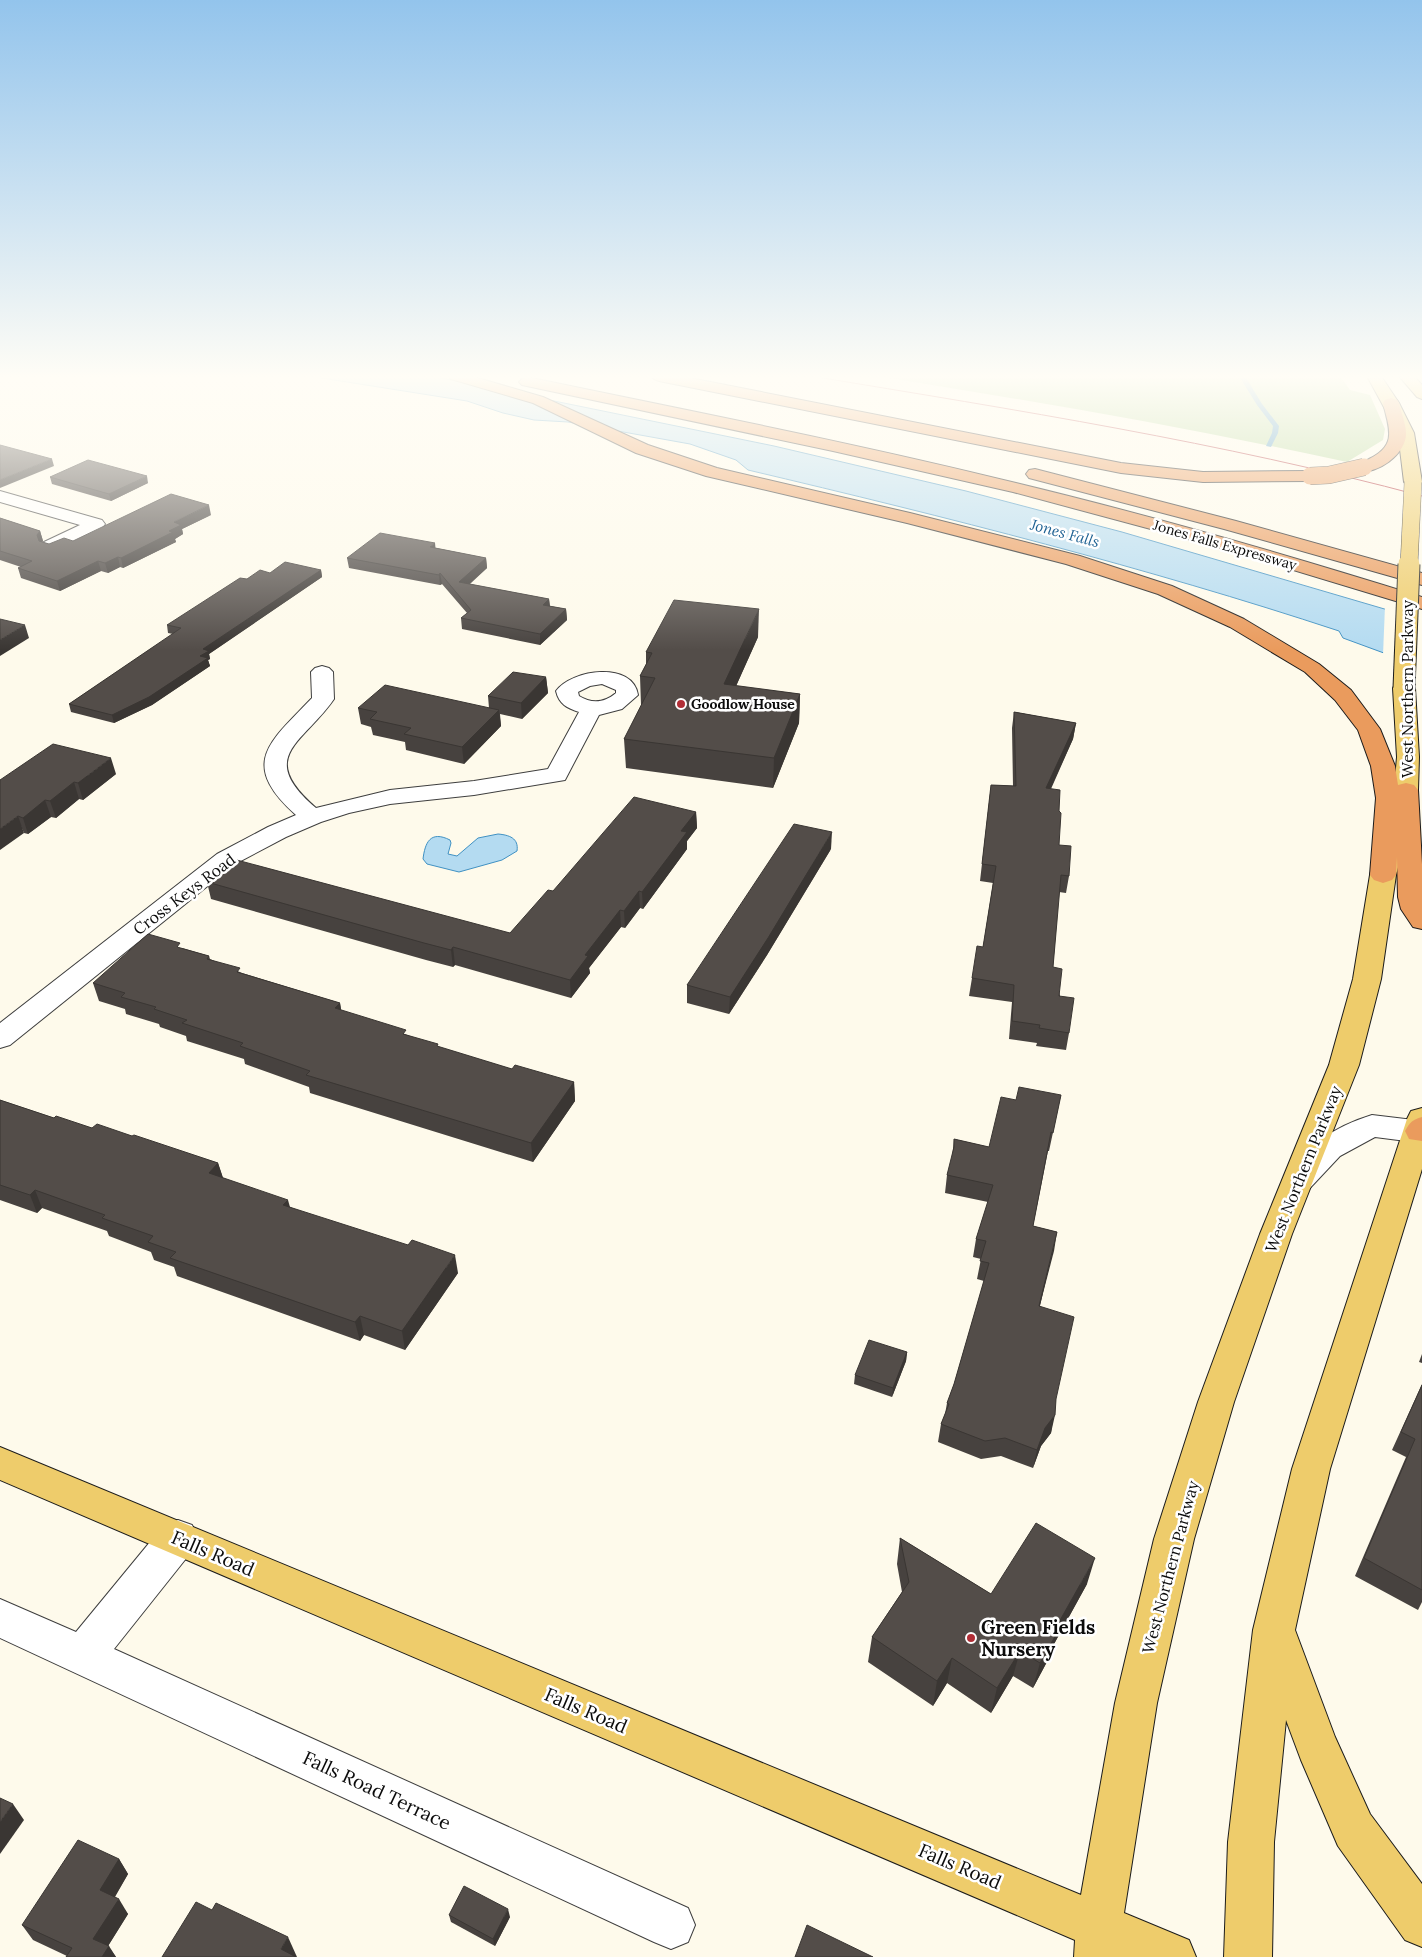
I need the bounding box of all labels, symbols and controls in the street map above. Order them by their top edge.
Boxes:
water label: Jones Falls [1028,514,1102,551]
street label: Jones Falls Expressway [1150,516,1299,574]
street label: West Northern Parkway [1397,599,1417,778]
place label: Goodlow House [691,695,795,713]
marker: Goodlow House [675,698,687,710]
street label: Cross Keys Road [129,849,239,939]
street label: West Northern Parkway [1260,1082,1346,1255]
street label: West Northern Parkway [1137,1478,1203,1656]
street label: Falls Road [168,1525,258,1581]
place label: Green Fields Nursery [981,1615,1095,1661]
marker: Green Fields Nursery [965,1632,977,1644]
street label: Falls Road [541,1682,631,1738]
street label: Falls Road Terrace [299,1745,455,1835]
street label: Falls Road [915,1838,1005,1894]

